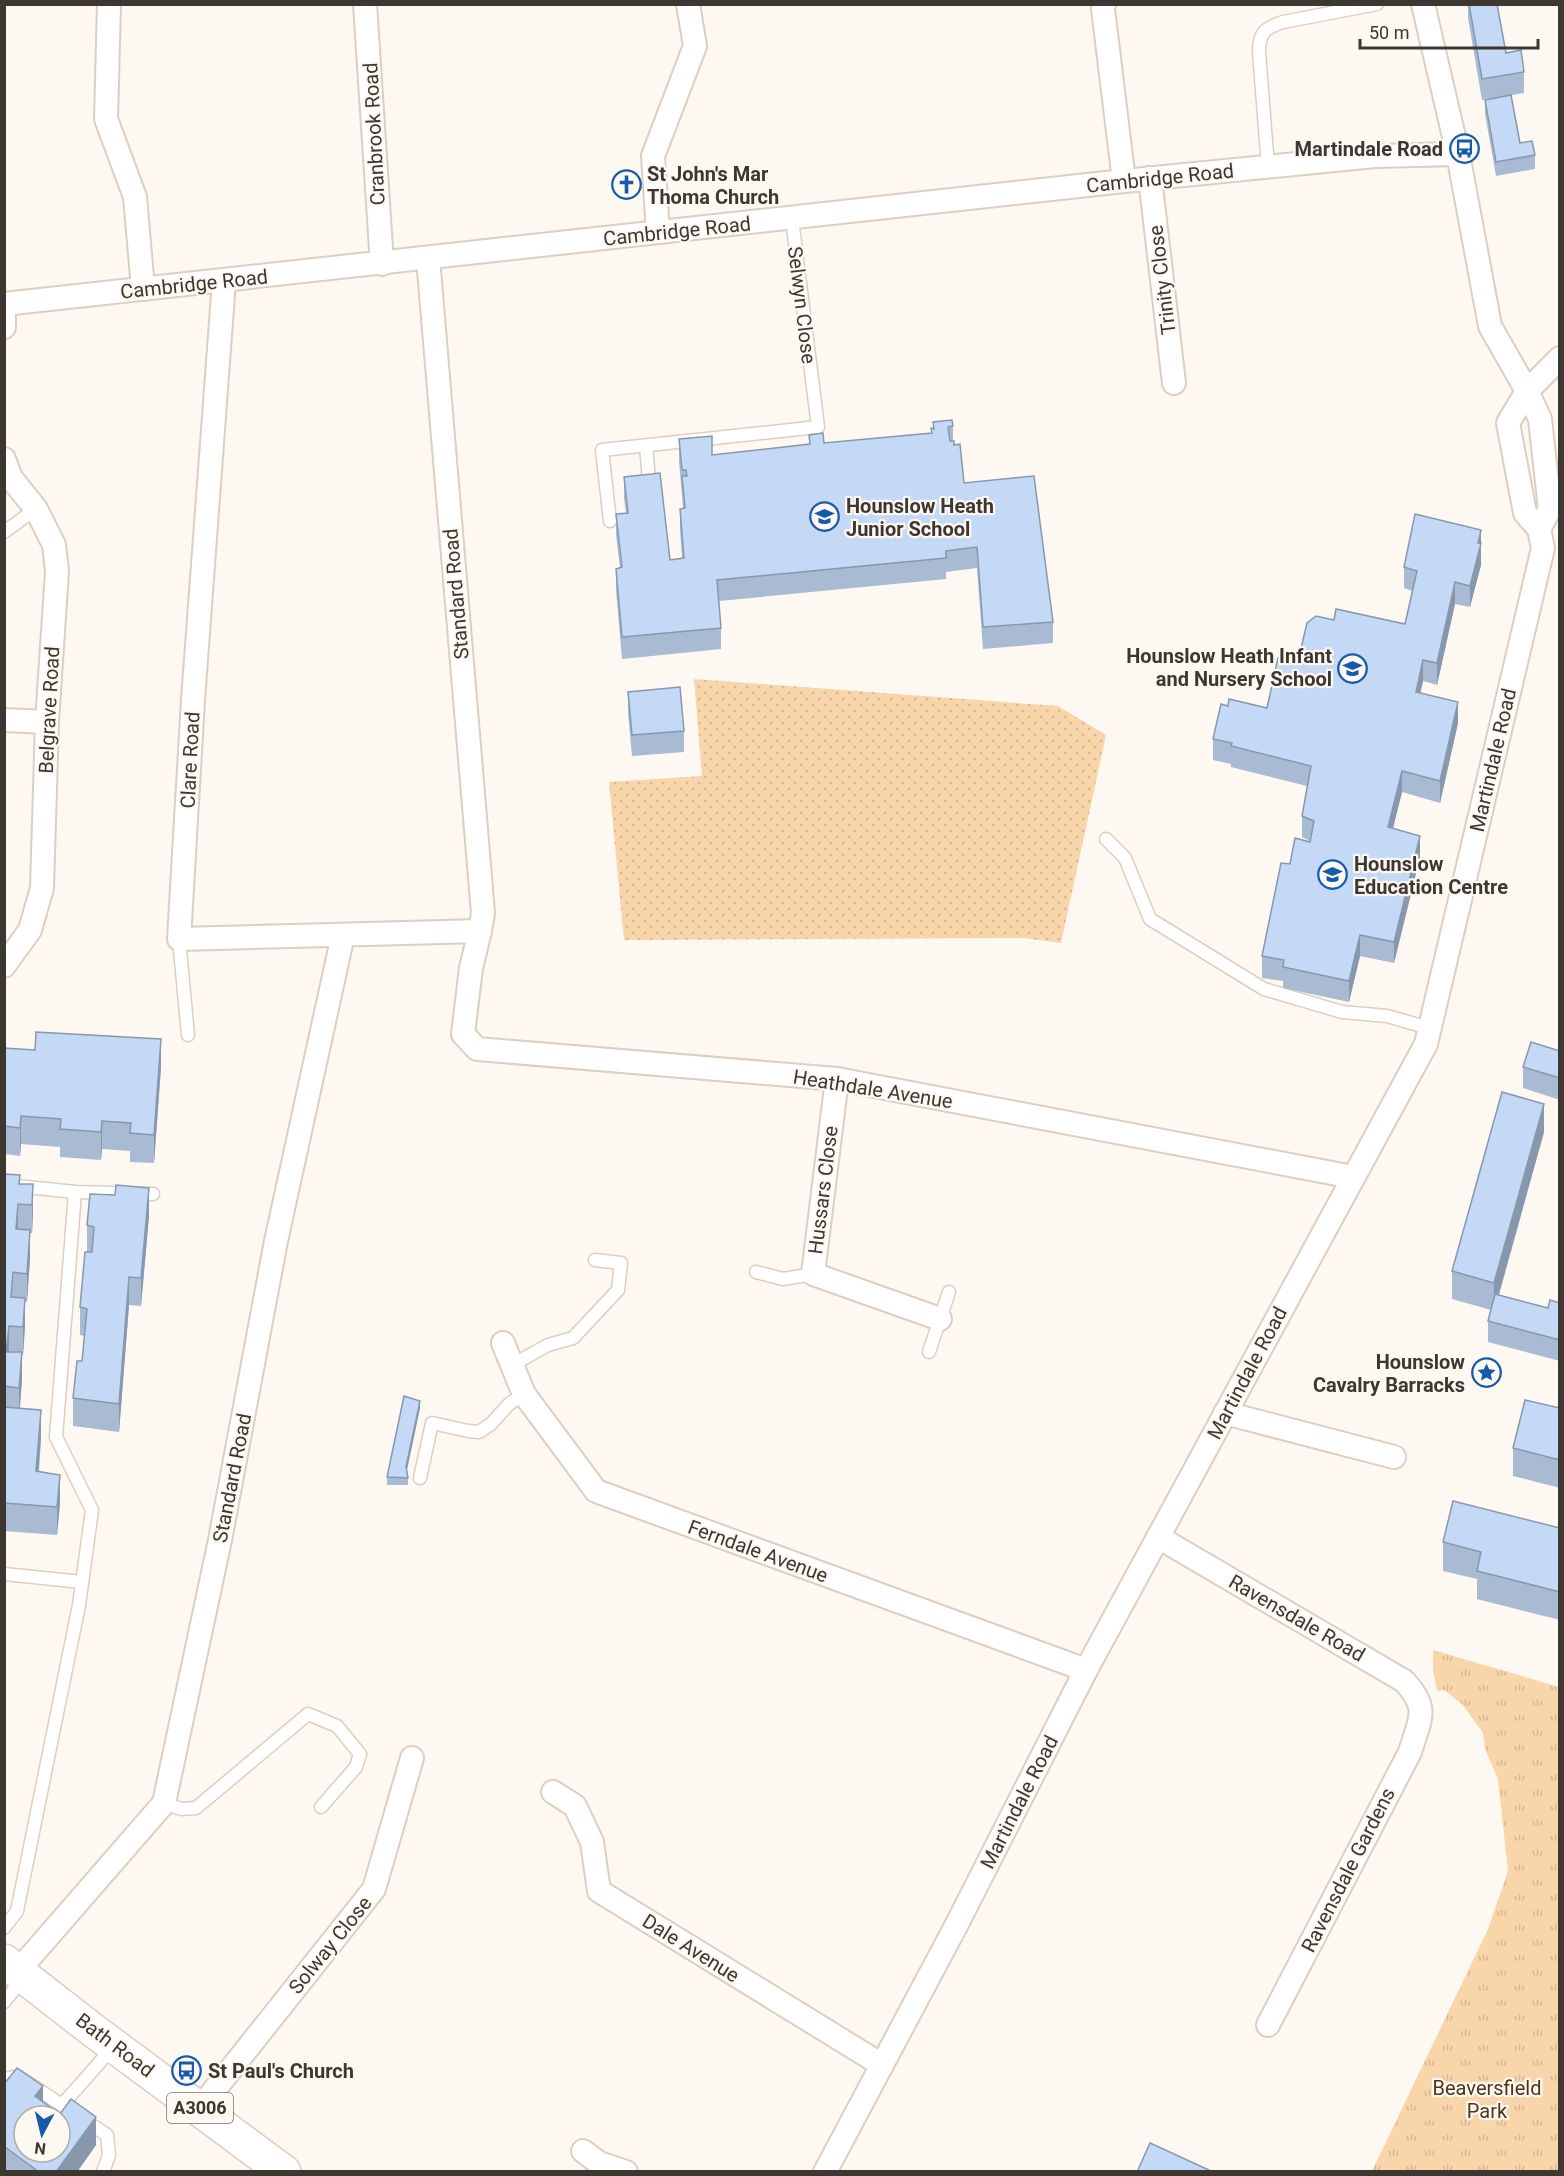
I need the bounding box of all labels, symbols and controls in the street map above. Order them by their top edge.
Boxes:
scale bar [1360,12,1538,50]
text: 50 m [1369,22,1409,43]
street label: Cranbrook Road [358,62,390,206]
bus stop icon: Martindale Road [1448,133,1480,165]
place label: Martindale Road [1295,137,1443,161]
street label: Cambridge Road [1085,158,1235,198]
place label: St John's Mar Thoma Church [647,162,779,209]
church icon: St John's Mar Thoma Church [610,169,642,201]
street label: Cambridge Road [602,211,752,251]
street label: Trinity Close [1143,224,1181,336]
street label: Selwyn Close [783,245,821,365]
street label: Cambridge Road [119,264,269,304]
place label: Hounslow Heath Junior School [846,494,994,541]
school or university icon: Hounslow Heath Junior School [809,501,841,533]
street label: Standard Road [438,528,474,660]
place label: Hounslow Heath Infant and Nursery School [1126,644,1332,691]
street label: Belgrave Road [34,646,64,774]
school or university icon: Hounslow Heath Infant and Nursery School [1337,652,1369,684]
street label: Martindale Road [1465,686,1521,834]
street label: Clare Road [175,711,205,809]
place label: Hounslow Education Centre [1354,852,1508,899]
school or university icon: Hounslow Education Centre [1317,859,1349,891]
street label: Heathdale Avenue [791,1065,955,1113]
street label: Hussars Close [803,1124,843,1256]
street label: Martindale Road [1202,1303,1292,1443]
place label: Hounslow Cavalry Barracks [1313,1350,1465,1397]
place icon: Hounslow Cavalry Barracks [1470,1357,1502,1389]
street label: Standard Road [208,1411,256,1545]
street label: Ferndale Avenue [685,1515,831,1587]
street label: Ravensdale Road [1225,1569,1369,1667]
street label: Martindale Road [975,1731,1063,1873]
street label: Ravensdale Gardens [1296,1784,1400,1956]
street label: Solway Close [283,1891,377,1999]
street label: Dale Avenue [638,1909,744,1987]
street label: Bath Road [71,2008,159,2082]
bus stop icon: St Paul's Church [171,2055,203,2087]
place label: St Paul's Church [208,2059,354,2083]
park label: Beaversfield Park [1433,2076,1541,2123]
road number: A3006 [167,2093,233,2123]
north arrow [12,2104,72,2164]
text: N [33,2138,47,2159]

